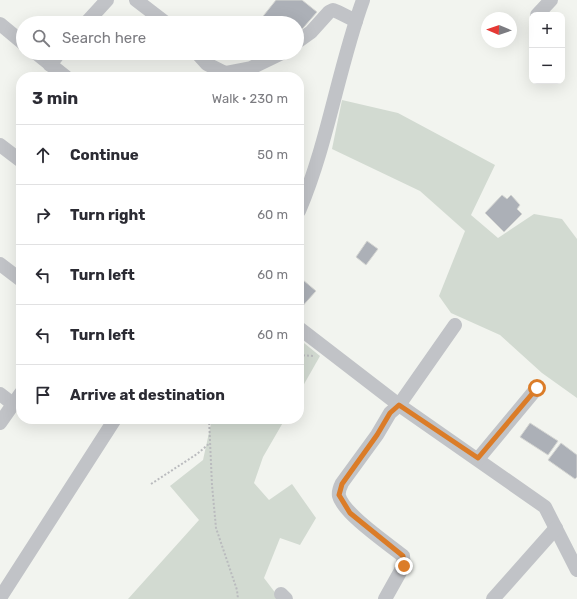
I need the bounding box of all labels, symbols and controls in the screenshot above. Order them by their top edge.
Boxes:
north arrow [481,12,517,48]
map controls [529,12,565,84]
button: + [529,12,565,48]
search box [16,16,304,60]
icon: search [30,27,52,49]
text: Search here [62,29,146,47]
button: − [529,48,565,84]
text: 3 min [32,88,78,108]
text: Walk · 230 m [212,91,288,106]
icon: ahead [32,144,54,166]
text: Continue [70,146,139,164]
text: 50 m [257,147,288,162]
icon: right [32,204,54,226]
text: Turn right [70,206,145,224]
text: 60 m [257,207,288,222]
icon: left [32,264,54,286]
text: Turn left [70,266,135,284]
text: 60 m [257,267,288,282]
icon: left [32,324,54,346]
text: Turn left [70,326,135,344]
text: 60 m [257,327,288,342]
route start [528,379,546,397]
icon: arrive [32,384,54,406]
text: Arrive at destination [70,386,225,404]
route end [395,557,413,575]

